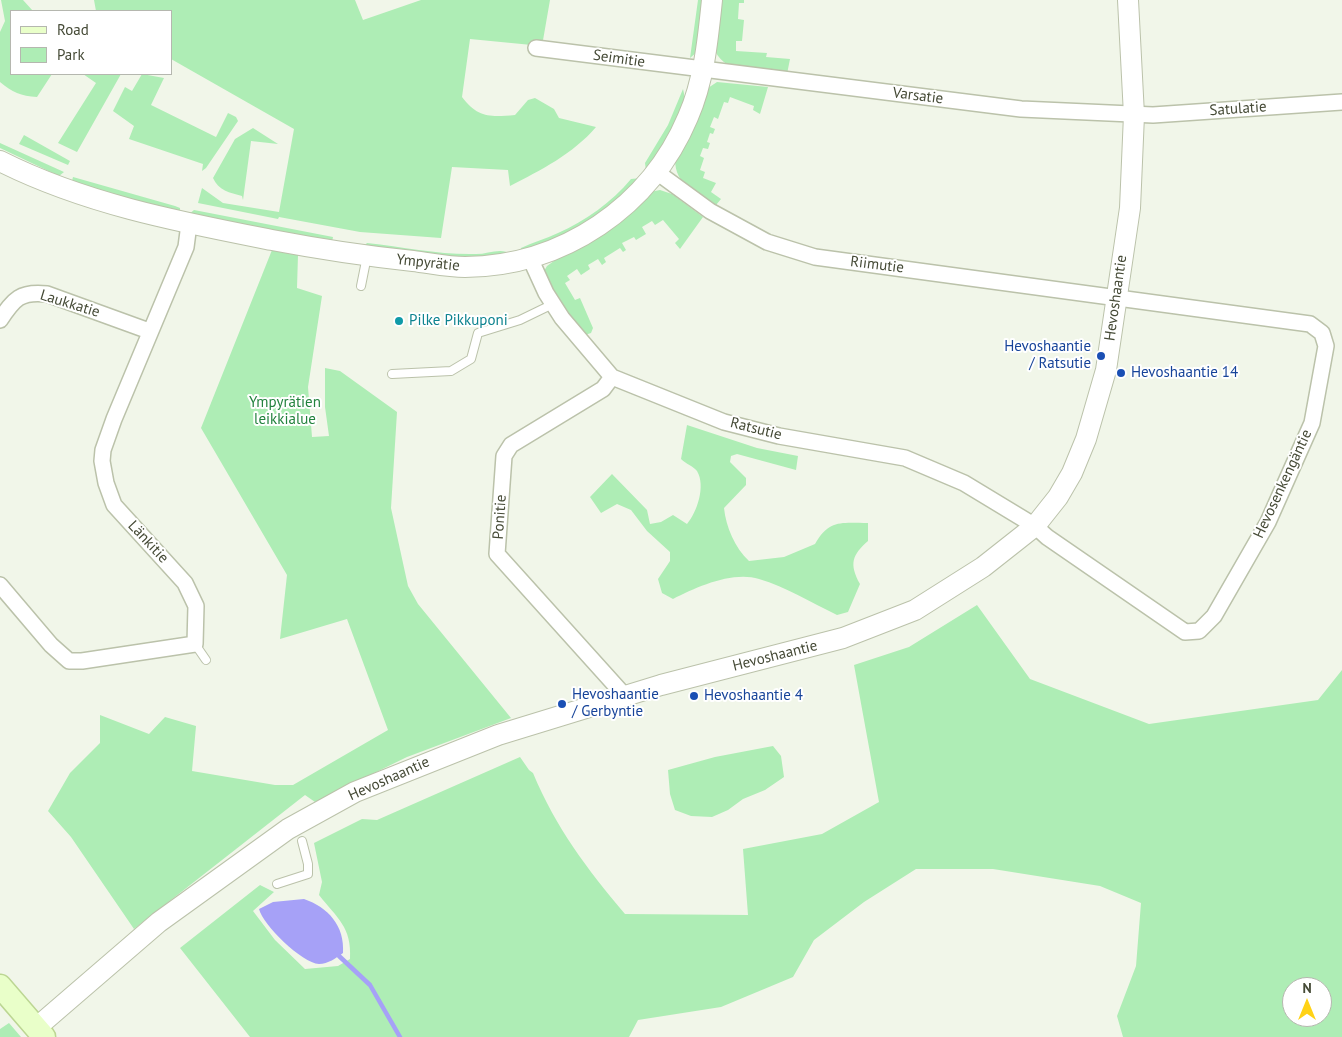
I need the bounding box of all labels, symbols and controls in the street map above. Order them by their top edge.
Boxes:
legend [10,10,172,75]
text: Road [57,20,89,39]
text: Park [57,45,85,64]
street label: Seimitie [592,46,646,72]
street label: Varsatie [892,84,944,108]
street label: Satulatie [1209,98,1267,120]
street label: Ympyrätie [395,251,461,275]
street label: Riimutie [849,253,905,277]
street label: Hevoshaantie [1101,254,1131,342]
street label: Laukkatie [38,286,102,322]
place label: Pilke Pikkuponi [409,312,508,330]
marker: Pilke Pikkuponi [393,315,405,327]
place label: Hevoshaantie / Ratsutie [1004,338,1091,373]
marker: Hevoshaantie / Ratsutie [1095,350,1107,362]
place label: Hevoshaantie 14 [1131,364,1238,382]
marker: Hevoshaantie 14 [1115,367,1127,379]
park label: Ympyrätien leikkialue [249,394,321,429]
street label: Ratsutie [728,414,784,444]
street label: Hevosenkengäntie [1250,427,1316,541]
street label: Ponitie [489,494,511,540]
street label: Länkitie [124,517,172,567]
street label: Hevoshaantie [731,637,819,675]
place label: Hevoshaantie / Gerbyntie [572,686,659,721]
place label: Hevoshaantie 4 [704,687,803,705]
marker: Hevoshaantie 4 [688,690,700,702]
marker: Hevoshaantie / Gerbyntie [556,698,568,710]
street label: Hevoshaantie [346,753,432,805]
north arrow [1282,977,1332,1027]
text: N [1302,979,1312,997]

